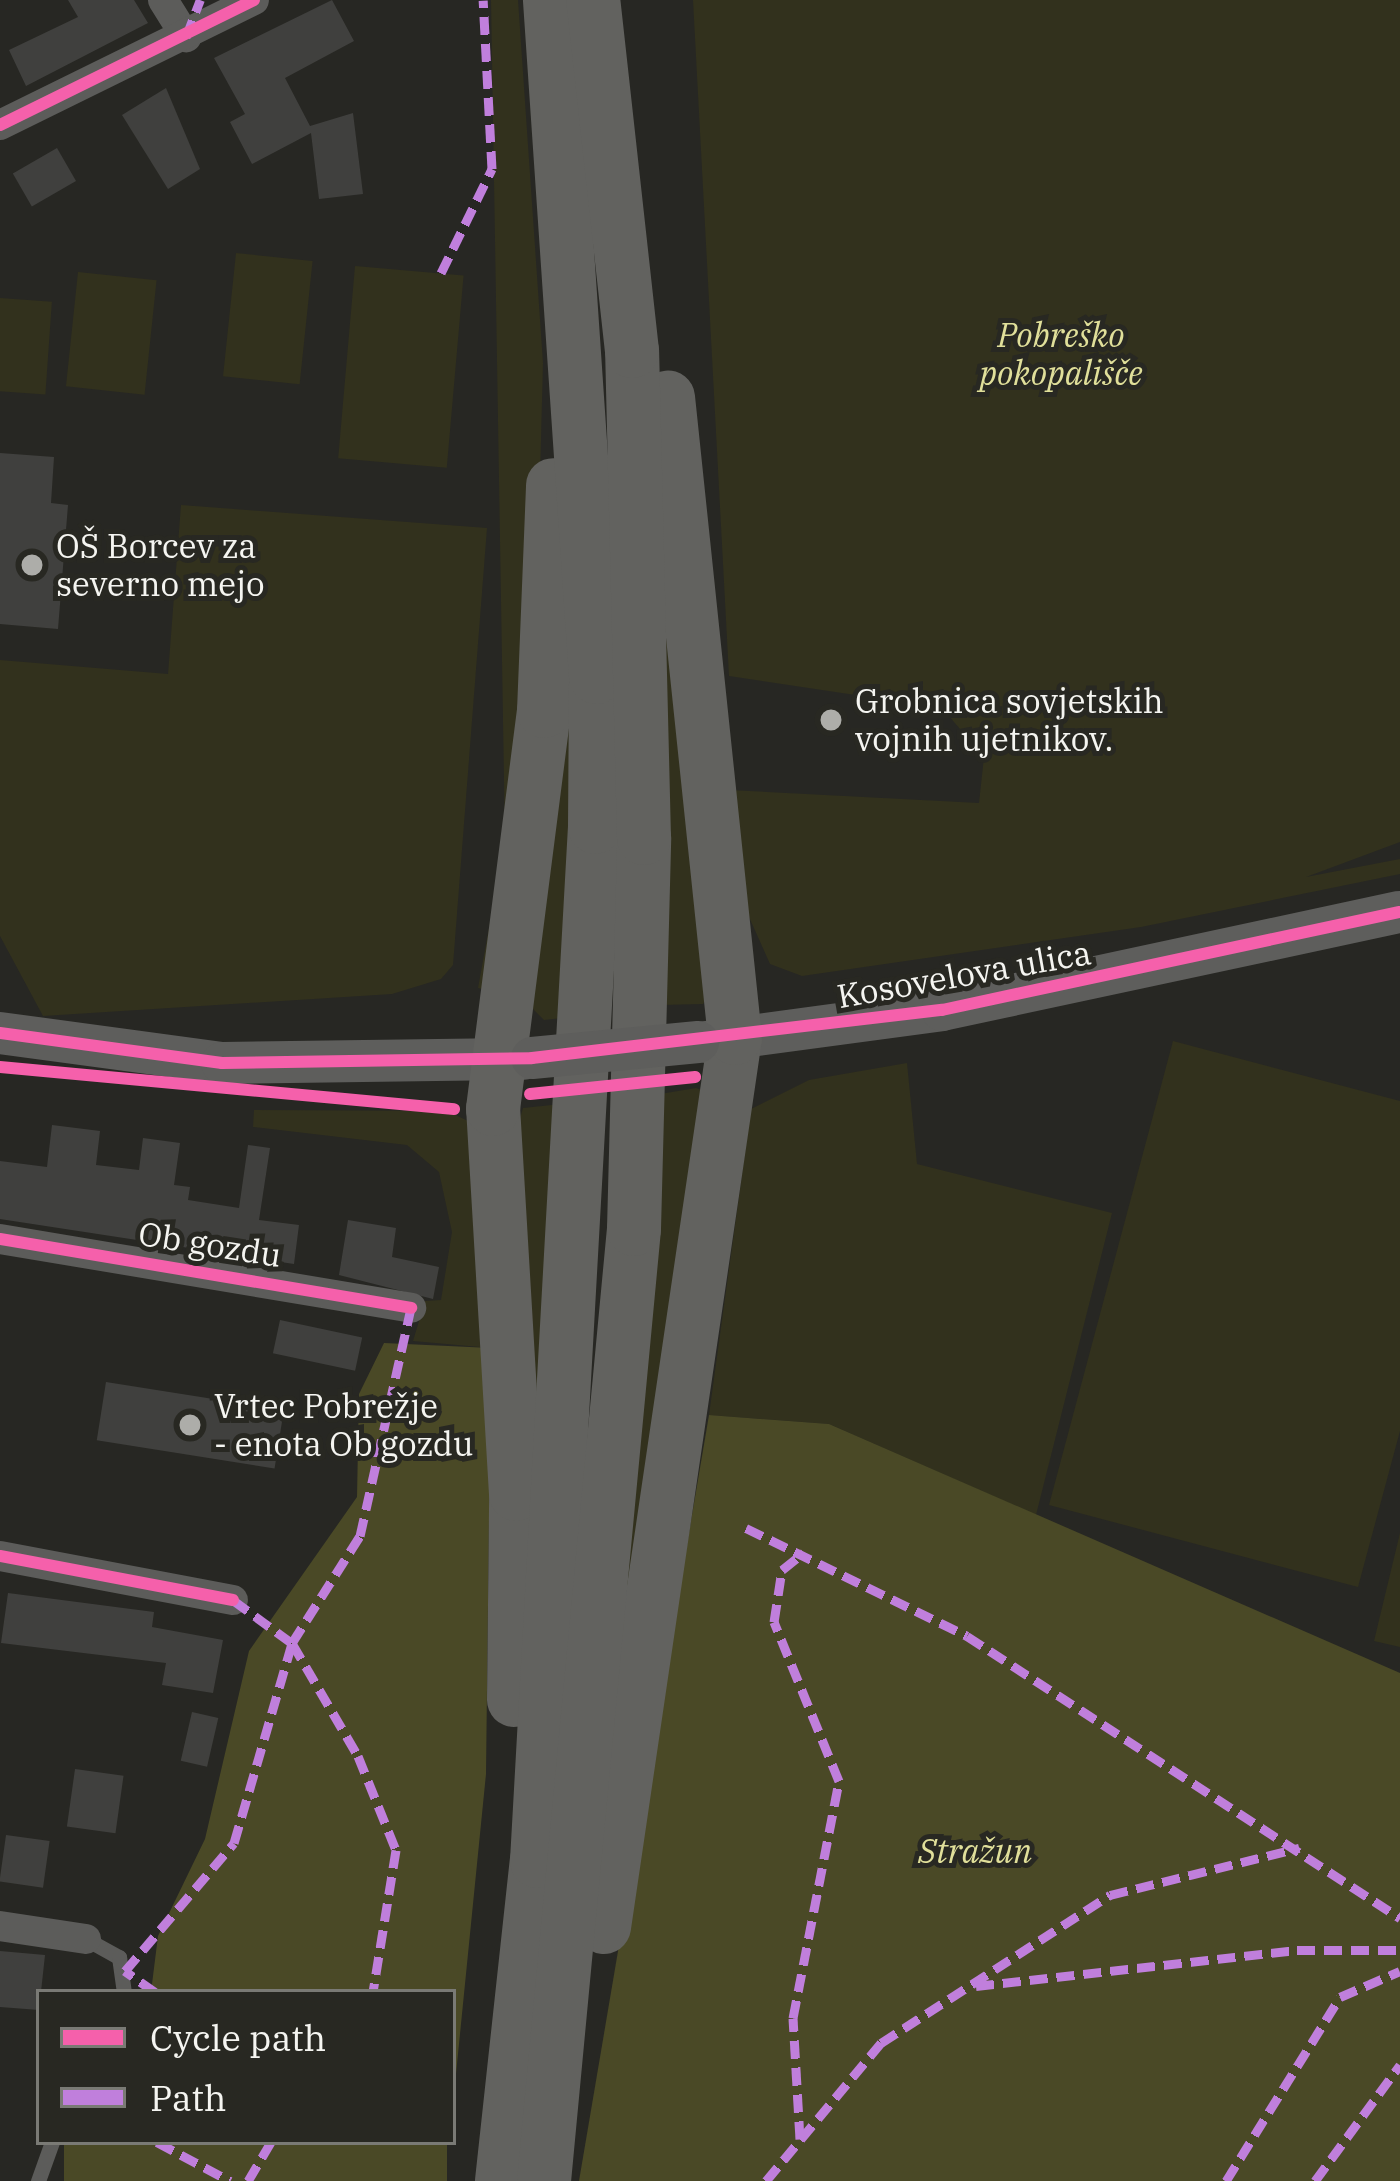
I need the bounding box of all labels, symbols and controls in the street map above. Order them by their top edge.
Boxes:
park label: Pobreško pokopališče [979,315,1143,393]
place label: OŠ Borcev za severno mejo [56,526,264,604]
marker: OŠ Borcev za severno mejo [19,552,45,578]
place label: Grobnica sovjetskih vojnih ujetnikov. [855,681,1164,759]
marker: Grobnica sovjetskih vojnih ujetnikov. [818,707,844,733]
street label: Kosovelova ulica [834,932,1094,1016]
street label: Ob gozdu [136,1213,284,1275]
place label: Vrtec Pobrežje - enota Ob gozdu [214,1386,473,1464]
marker: Vrtec Pobrežje - enota Ob gozdu [177,1412,203,1438]
park label: Stražun [918,1831,1032,1871]
legend [36,1989,456,2145]
text: Cycle path [150,2014,326,2061]
text: Path [150,2074,226,2121]

